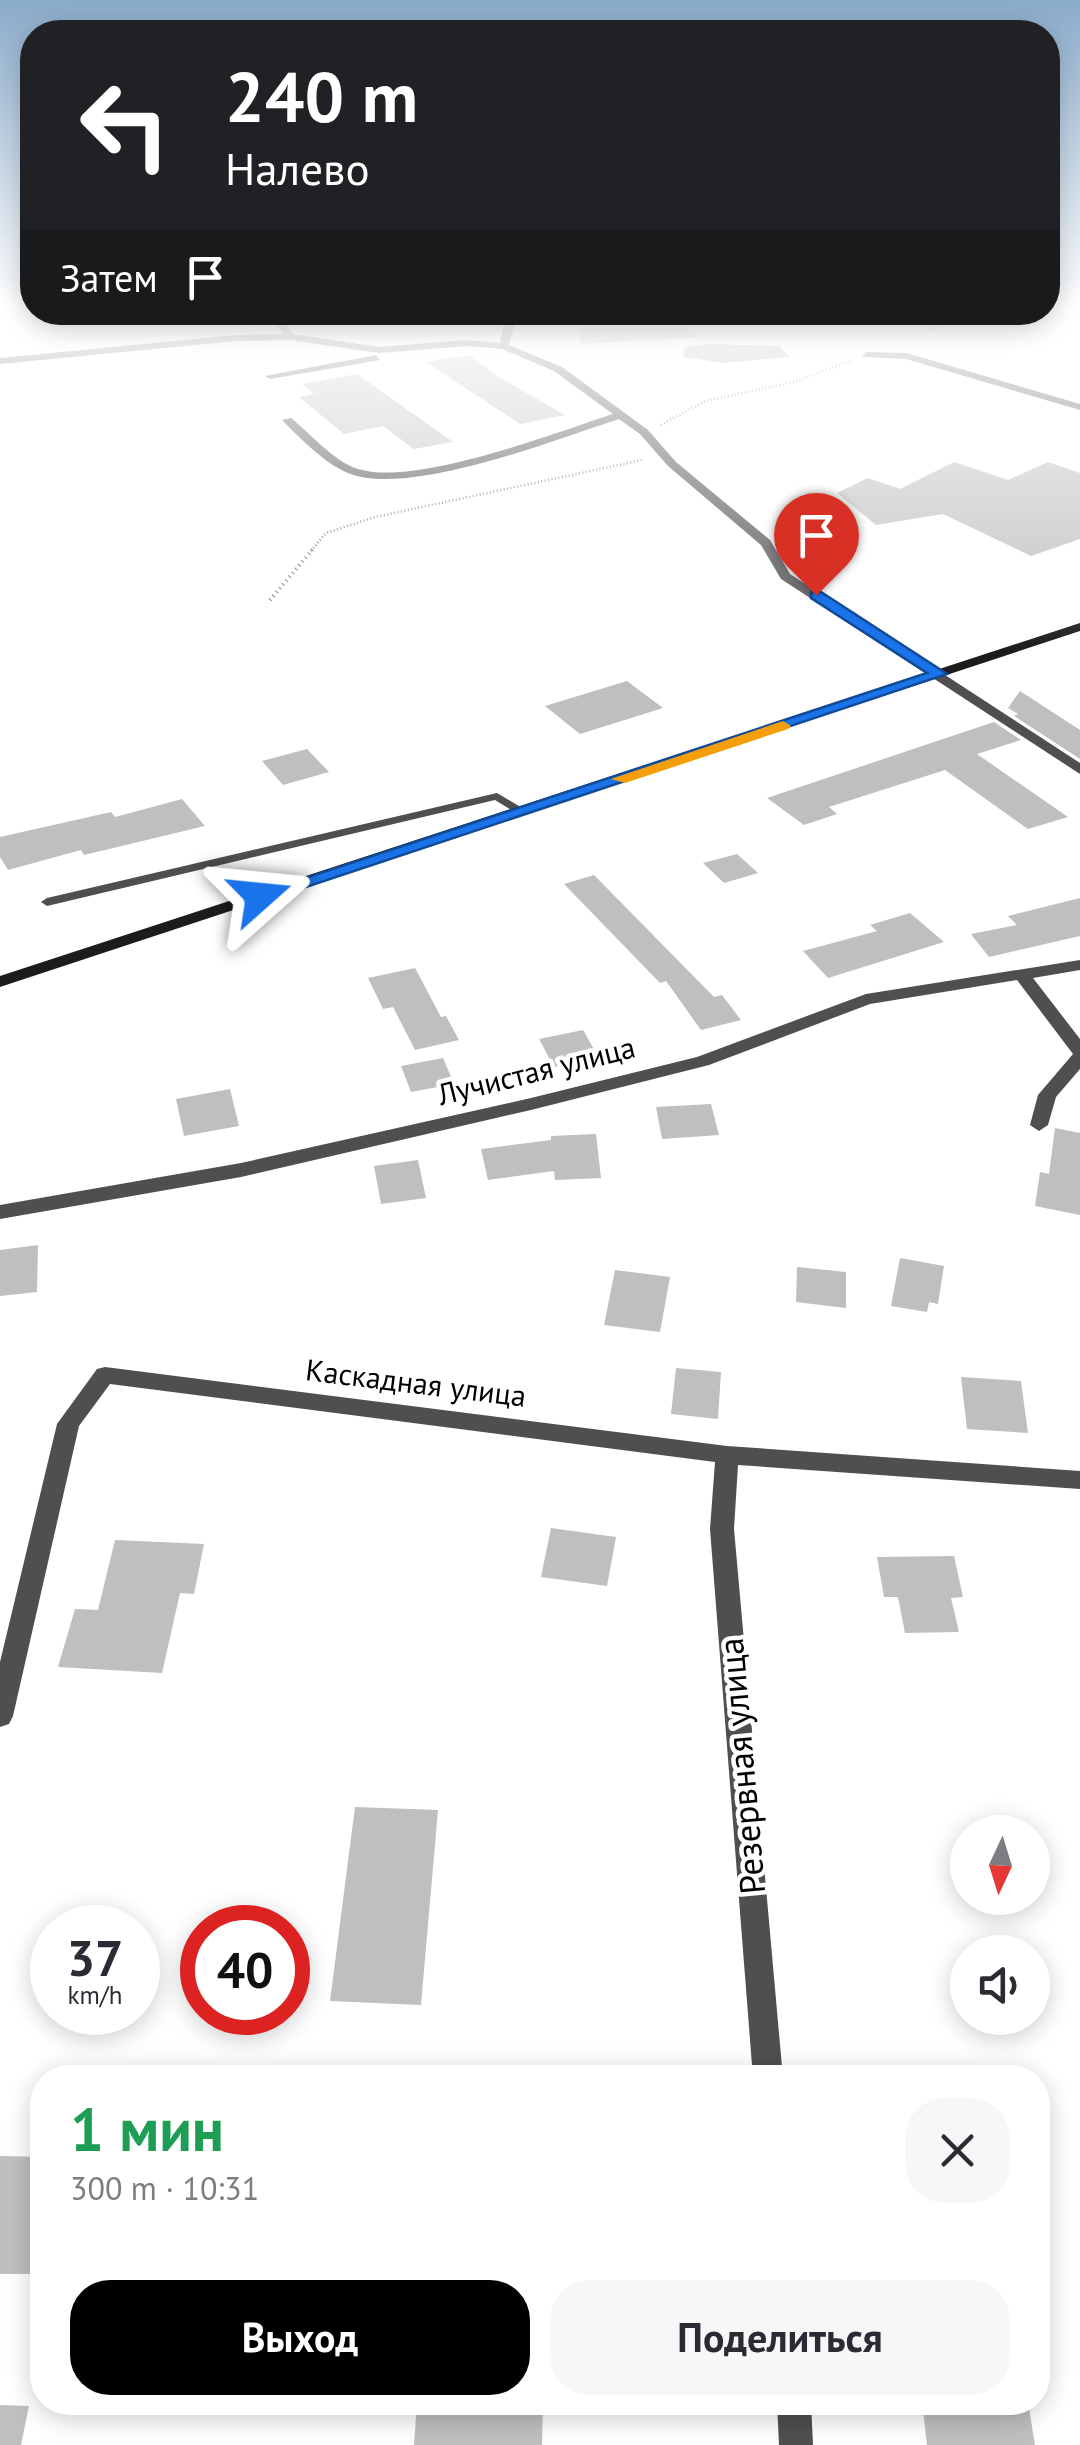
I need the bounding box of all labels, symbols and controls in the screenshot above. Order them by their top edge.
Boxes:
text: 240 m [225,51,418,141]
icon: left [60,60,190,190]
text: Налево [225,139,370,197]
icon: arrive [178,250,233,305]
text: Затем [60,253,158,302]
pin [774,493,859,596]
icon: arrive [789,508,844,563]
position arrow [208,844,312,948]
street label: Лучистая улица [432,1027,639,1114]
street label: Каскадная улица [304,1349,528,1415]
street label: Резервная улица [707,1636,775,1896]
north arrow [950,1815,1050,1915]
map controls [950,1815,1050,2035]
speed limit sign: 40 [180,1905,310,2035]
text: 37 [67,1925,123,1990]
button: sound [950,1935,1050,2035]
text: km/h [68,1979,122,2011]
text: 1 мин [70,2090,224,2168]
button: close [905,2098,1010,2203]
text: 300 m · 10:31 [70,2167,259,2209]
button: Выход [70,2280,530,2395]
button: Поделиться [550,2280,1010,2395]

